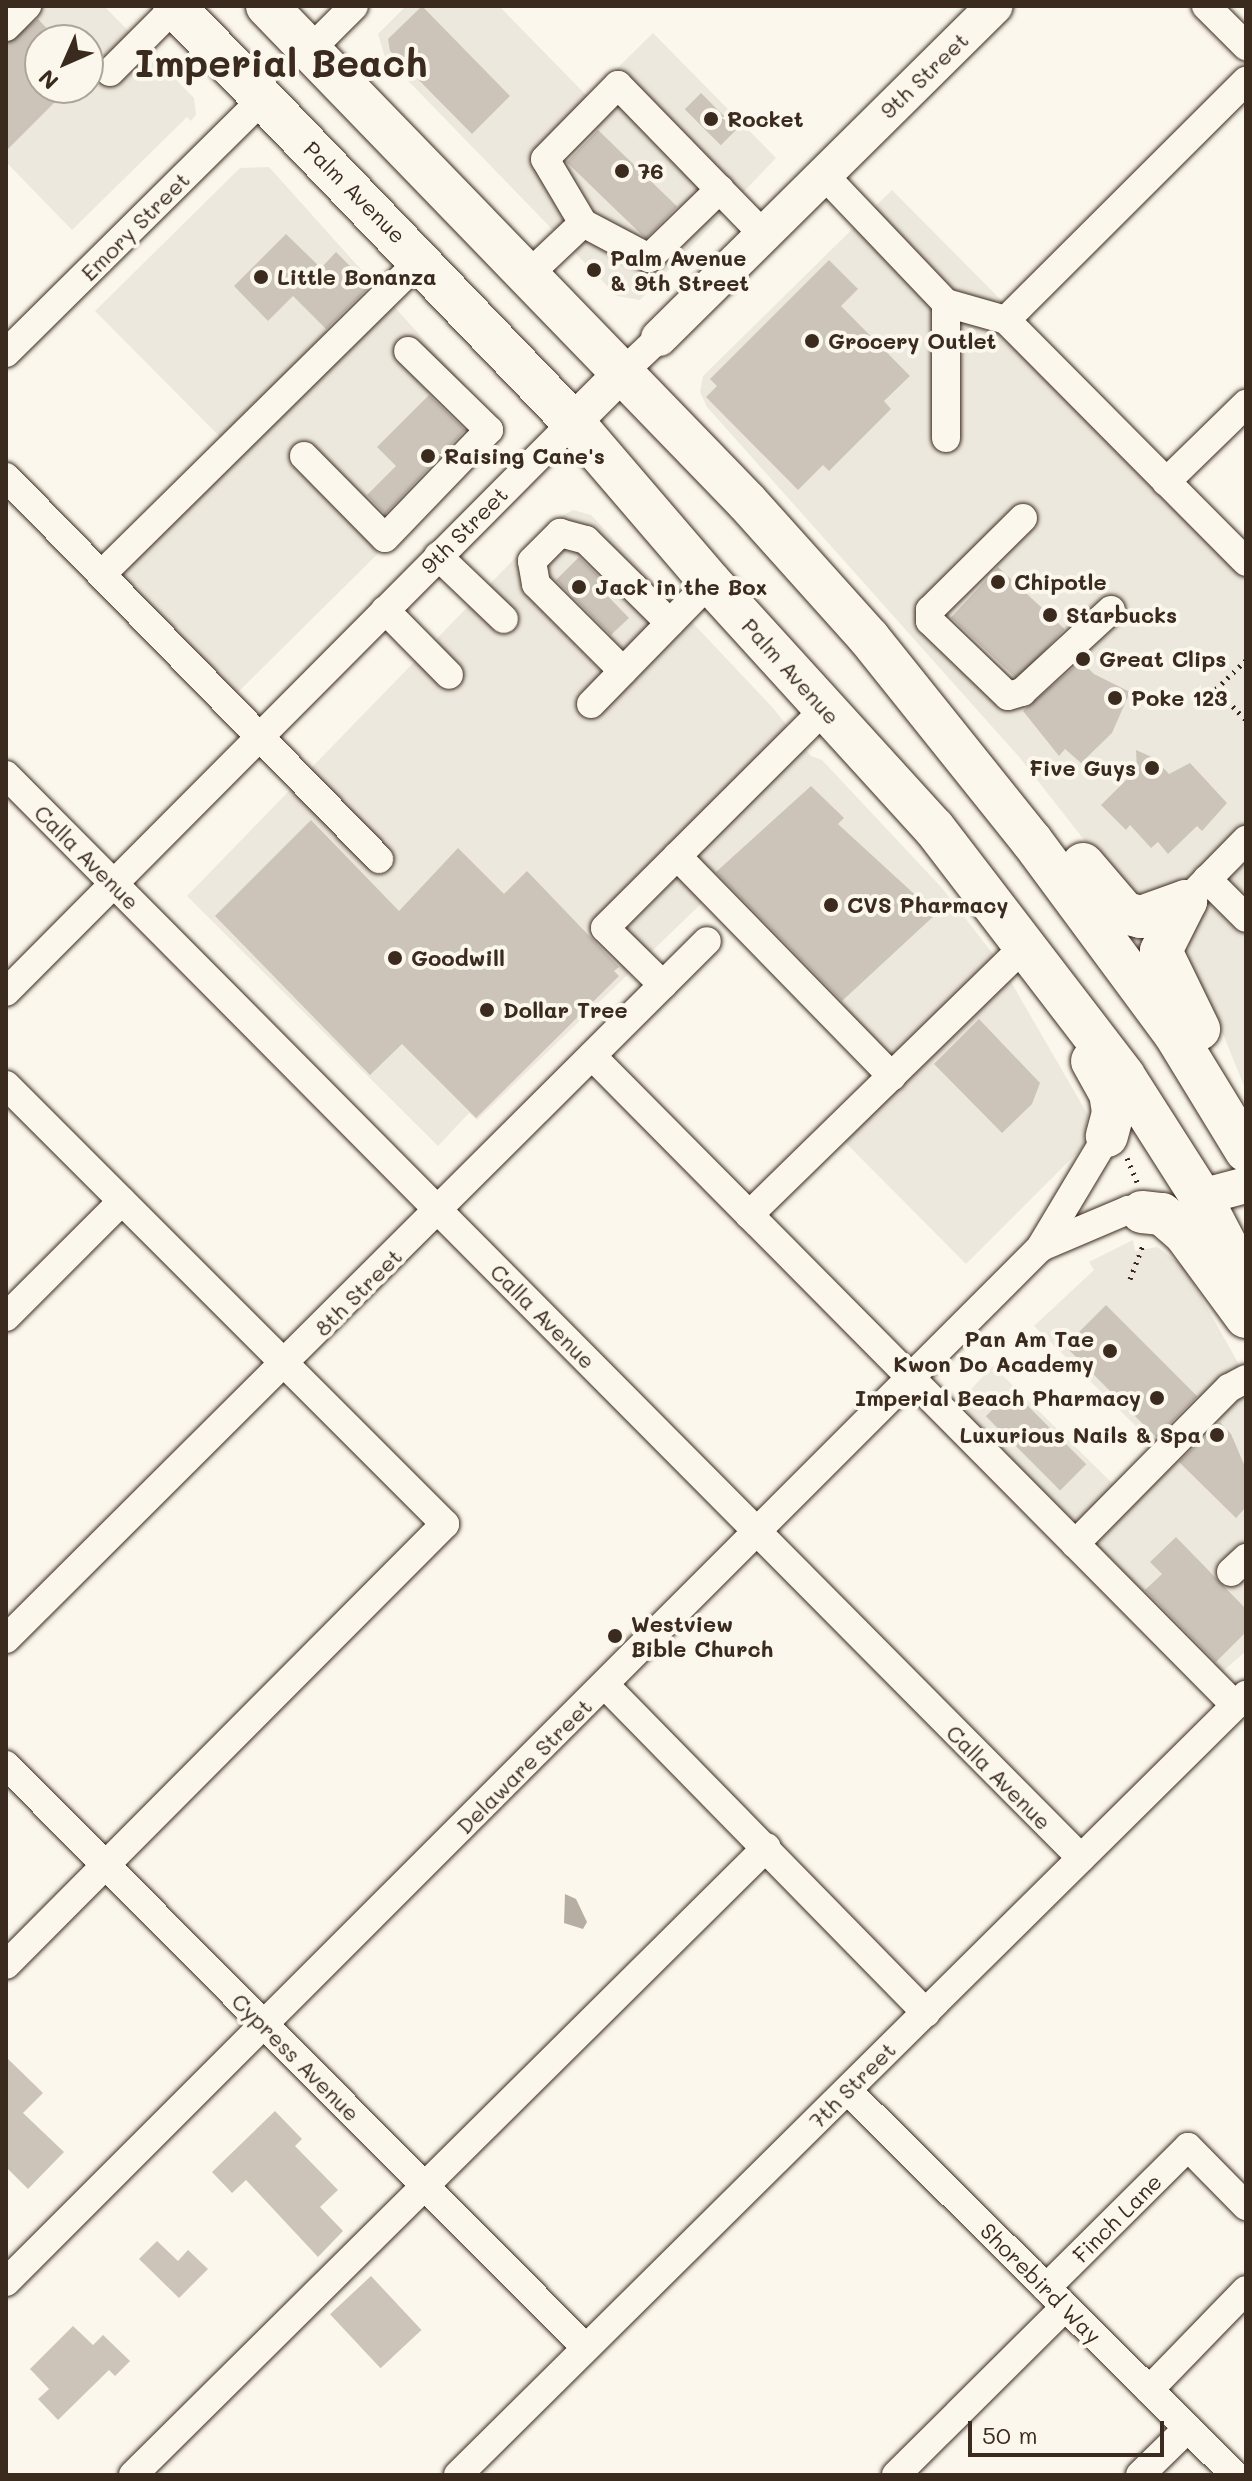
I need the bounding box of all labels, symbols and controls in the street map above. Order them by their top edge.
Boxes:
north arrow [24,24,104,104]
street label: 9th Street [874,27,974,123]
district label: Imperial Beach [135,40,427,86]
text: N [32,64,64,96]
place label: Rocket [727,106,803,132]
marker: Rocket [702,110,720,128]
street label: Palm Avenue [299,136,411,248]
place label: 76 [638,158,664,184]
marker: 76 [613,162,631,180]
street label: Emory Street [75,166,195,286]
place label: Palm Avenue & 9th Street [610,244,749,296]
marker: Palm Avenue & 9th Street [585,261,603,279]
place label: Little Bonanza [277,264,437,290]
marker: Little Bonanza [252,268,270,286]
place label: Grocery Outlet [828,328,996,354]
marker: Grocery Outlet [803,332,821,350]
place label: Raising Cane's [444,443,605,469]
marker: Raising Cane's [419,447,437,465]
street label: 9th Street [415,481,513,579]
place label: Chipotle [1014,569,1107,595]
marker: Chipotle [989,573,1007,591]
place label: Jack in the Box [595,574,767,600]
marker: Jack in the Box [570,578,588,596]
place label: Starbucks [1066,602,1177,628]
marker: Starbucks [1041,606,1059,624]
street label: Palm Avenue [737,613,845,729]
place label: Great Clips [1099,646,1226,672]
marker: Great Clips [1074,650,1092,668]
place label: Poke 123 [1131,685,1228,711]
marker: Poke 123 [1106,689,1124,707]
place label: Five Guys [1029,755,1136,781]
marker: Five Guys [1143,759,1161,777]
street label: Calla Avenue [29,799,145,915]
place label: CVS Pharmacy [847,892,1008,918]
marker: CVS Pharmacy [822,896,840,914]
place label: Goodwill [411,945,505,971]
marker: Goodwill [386,949,404,967]
place label: Dollar Tree [503,997,628,1023]
marker: Dollar Tree [478,1001,496,1019]
street label: 8th Street [309,1243,407,1341]
street label: Calla Avenue [485,1258,601,1374]
place label: Pan Am Tae Kwon Do Academy [893,1325,1094,1376]
marker: Pan Am Tae Kwon Do Academy [1101,1342,1119,1360]
place label: Imperial Beach Pharmacy [855,1385,1141,1411]
marker: Imperial Beach Pharmacy [1148,1389,1166,1407]
place label: Luxurious Nails & Spa [959,1422,1201,1448]
marker: Luxurious Nails & Spa [1208,1426,1226,1444]
place label: Westview Bible Church [631,1610,773,1662]
marker: Westview Bible Church [606,1627,624,1645]
street label: Delaware Street [451,1693,597,1839]
street label: Calla Avenue [941,1719,1057,1835]
street label: Cypress Avenue [227,1988,365,2126]
street label: 7th Street [803,2036,901,2134]
street label: Finch Lane [1067,2168,1167,2268]
street label: Shorebird Way [975,2217,1107,2349]
scale bar [972,2405,1168,2455]
text: 50 m [982,2419,1038,2450]

